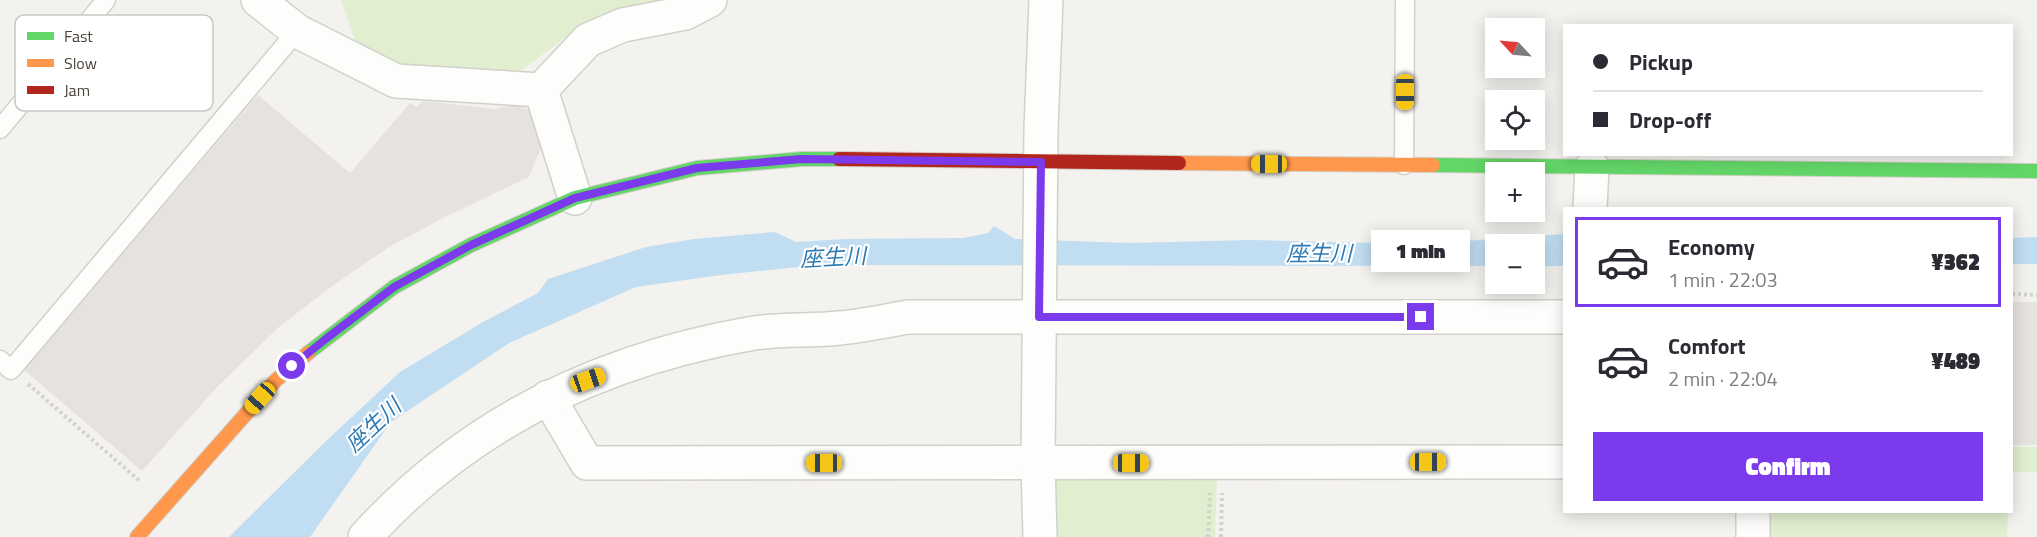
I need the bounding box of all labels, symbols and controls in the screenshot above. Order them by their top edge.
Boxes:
legend [15,15,213,111]
north arrow [1485,18,1545,78]
map controls [1485,18,1545,294]
text: Fast [64,24,93,48]
text: Pickup [1629,45,1693,79]
text: Slow [64,51,97,75]
car [1396,74,1414,110]
text: Jam [64,78,90,102]
button: locate [1485,90,1545,150]
text: Drop-off [1629,103,1711,137]
car [1251,155,1287,173]
button: + [1485,162,1545,222]
callout: 1 min [1372,230,1470,272]
text: Economy [1668,230,1755,264]
button: − [1485,234,1545,294]
text: 1 min [1396,235,1445,266]
icon: car [1596,235,1650,289]
water label: 座生川 [1286,236,1354,270]
water label: 座生川 [799,238,869,276]
text: ¥362 [1931,245,1980,279]
text: 1 min · 22:03 [1668,264,1778,295]
route end [1407,303,1434,330]
text: Comfort [1668,329,1746,363]
icon: car [1596,334,1650,388]
text: ¥489 [1931,344,1980,378]
route start [278,352,305,379]
text: 2 min · 22:04 [1668,363,1778,394]
car [568,366,608,394]
car [241,379,279,417]
water label: 座生川 [337,389,410,460]
button: Confirm [1593,432,1983,501]
car [1410,453,1446,471]
car [806,454,842,472]
car [1113,454,1149,472]

